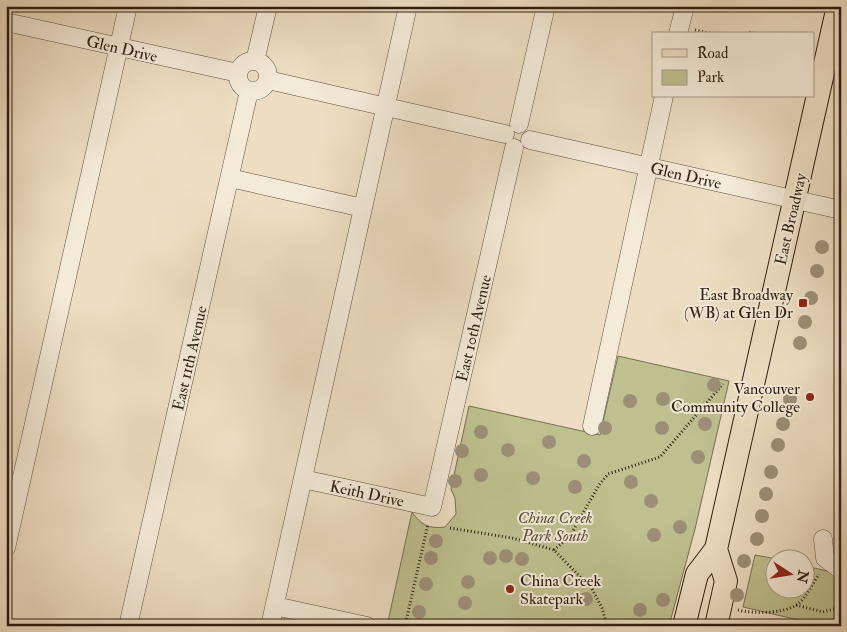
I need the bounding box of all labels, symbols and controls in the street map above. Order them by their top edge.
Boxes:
street label: Glen Drive [84,31,160,67]
legend [652,32,814,98]
text: Road [697,44,729,63]
text: Park [697,68,724,87]
street label: Glen Drive [648,158,724,194]
street label: East Broadway [771,170,811,267]
street label: East 10th Avenue [452,272,496,384]
place label: East Broadway (WB) at Glen Dr [684,285,794,323]
marker: East Broadway (WB) at Glen Dr [797,297,809,309]
street label: East 11th Avenue [168,304,212,413]
place label: Vancouver Community College [671,379,800,417]
marker: Vancouver Community College [804,391,816,403]
street label: Keith Drive [328,476,406,512]
park label: China Creek Park South [518,508,593,546]
north arrow [764,550,814,600]
text: N [793,568,812,585]
place label: China Creek Skatepark [520,571,601,610]
marker: China Creek Skatepark [504,583,516,595]

